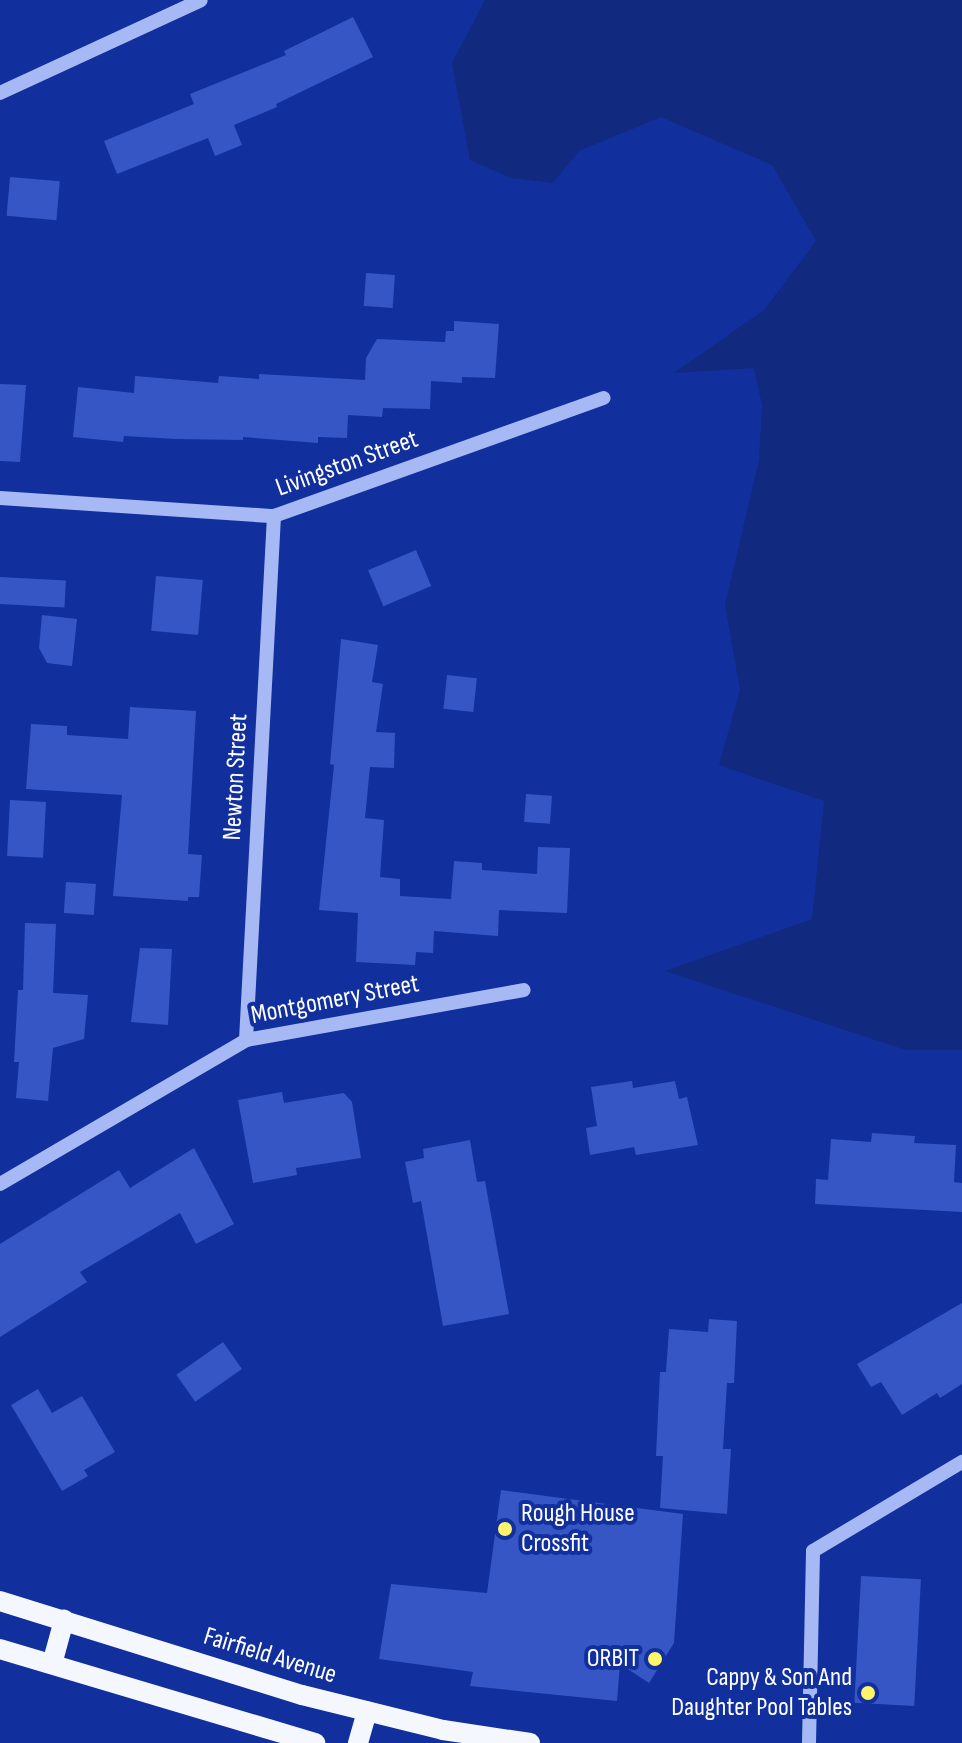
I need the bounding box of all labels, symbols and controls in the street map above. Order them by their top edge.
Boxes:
street label: Livingston Street [272,424,422,504]
street label: Newton Street [217,713,255,841]
street label: Montgomery Street [248,968,422,1032]
place label: Rough House Crossfit [521,1498,635,1560]
marker: Rough House Crossfit [496,1520,514,1538]
street label: Fairfield Avenue [200,1621,340,1691]
place label: ORBIT [587,1643,639,1675]
marker: ORBIT [646,1650,664,1668]
place label: Cappy & Son And Daughter Pool Tables [671,1662,852,1724]
marker: Cappy & Son And Daughter Pool Tables [859,1684,877,1702]

